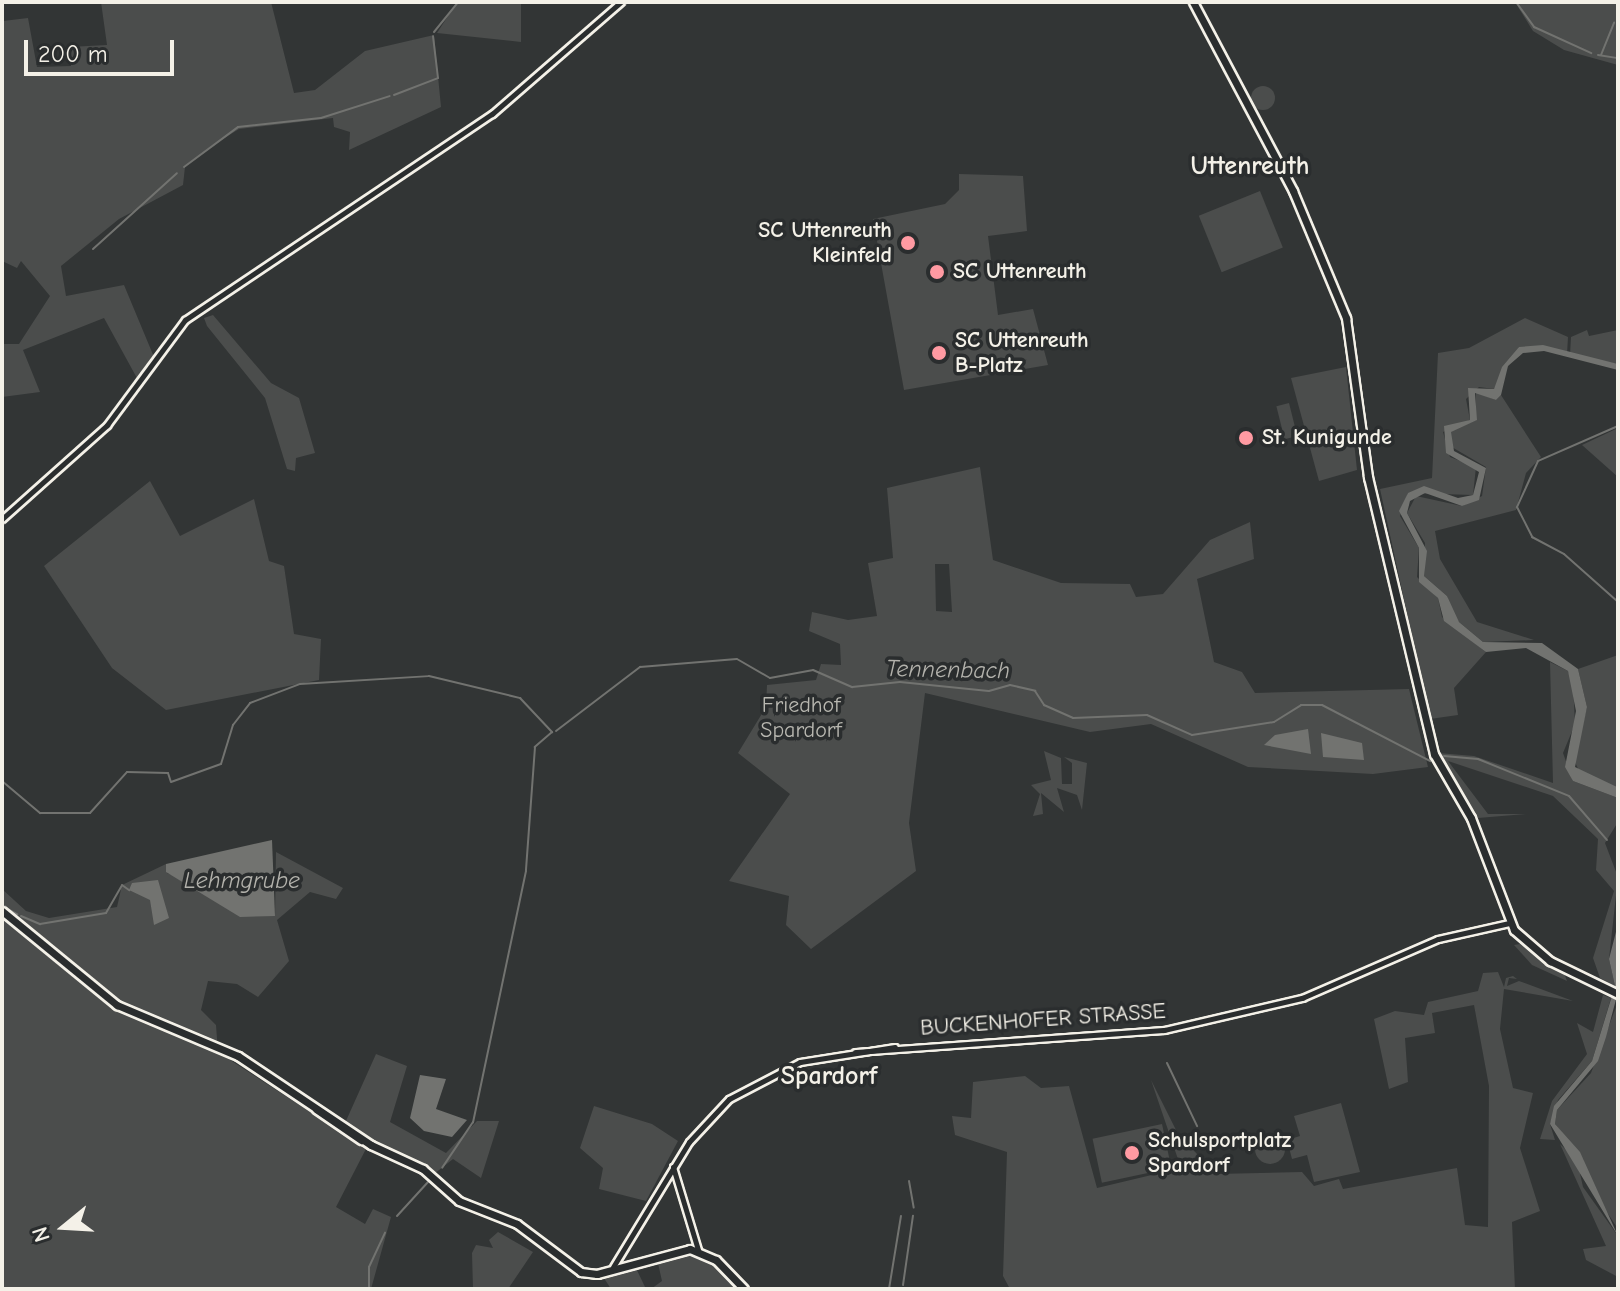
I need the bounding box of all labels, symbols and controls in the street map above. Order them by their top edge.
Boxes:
scale bar [28,24,178,74]
text: 200 m [38,40,108,68]
district label: Uttenreuth [1191,151,1309,183]
place label: SC Uttenreuth Kleinfeld [758,217,892,268]
marker: SC Uttenreuth Kleinfeld [899,234,917,252]
place label: SC Uttenreuth [953,259,1087,285]
marker: SC Uttenreuth [928,263,946,281]
place label: SC Uttenreuth B-Platz [955,327,1089,378]
marker: SC Uttenreuth B-Platz [930,344,948,362]
place label: St. Kunigunde [1262,425,1392,451]
marker: St. Kunigunde [1237,429,1255,447]
water label: Tennenbach [886,655,1010,685]
park label: Friedhof Spardorf [760,692,842,744]
water label: Lehmgrube [184,867,300,895]
street label: BUCKENHOFER STRASSE [919,998,1167,1042]
district label: Spardorf [781,1061,877,1093]
place label: Schulsportplatz Spardorf [1148,1127,1291,1178]
marker: Schulsportplatz Spardorf [1123,1144,1141,1162]
north arrow [24,1187,104,1267]
text: N [27,1224,56,1245]

